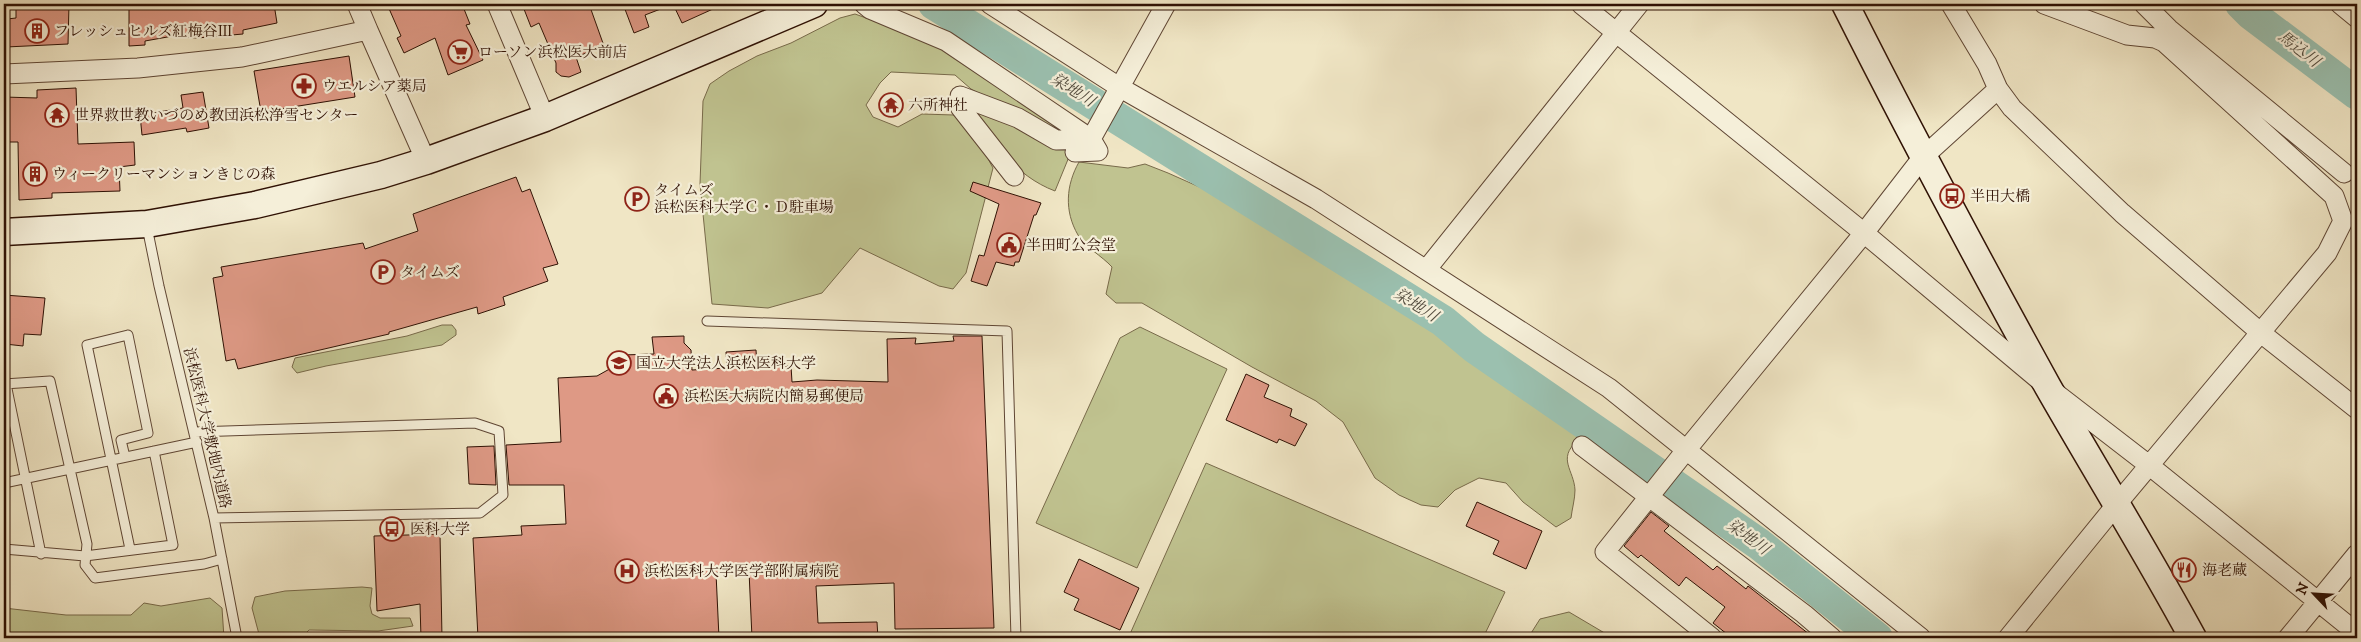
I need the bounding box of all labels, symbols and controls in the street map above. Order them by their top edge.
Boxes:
building icon: フレッシュヒルズ紅梅谷Ⅲ [24,18,50,44]
place label: フレッシュヒルズ紅梅谷Ⅲ [54,22,233,41]
water label: 馬込川 [2274,26,2326,73]
supermarket icon: ローソン浜松医大前店 [447,39,473,65]
place label: ローソン浜松医大前店 [478,43,627,62]
water label: 染地川 [1047,69,1100,112]
pharmacy icon: ウエルシア薬局 [291,73,317,99]
place label: ウエルシア薬局 [322,77,427,96]
temple icon: 六所神社 [878,92,904,118]
place label: 六所神社 [908,96,968,115]
temple icon: 世界救世教いづのめ教団浜松浄雪センター [44,102,70,128]
place label: 世界救世教いづのめ教団浜松浄雪センター [74,106,358,125]
building icon: ウィークリーマンションきじの森 [22,161,48,187]
place label: ウィークリーマンションきじの森 [52,165,275,184]
place label: タイムズ 浜松医科大学Ｃ・Ｄ駐車場 [654,181,834,217]
bus stop icon: 半田大橋 [1939,183,1965,209]
parking icon: タイムズ 浜松医科大学Ｃ・Ｄ駐車場 [624,186,650,212]
place label: 半田大橋 [1970,187,2030,206]
public building icon: 半田町公会堂 [996,232,1022,258]
place label: 半田町公会堂 [1026,236,1116,255]
parking icon: タイムズ [370,259,396,285]
place label: タイムズ [400,263,460,282]
water label: 染地川 [1390,284,1443,327]
street label: 浜松医科大学敷地内道路 [179,345,235,511]
school or university icon: 国立大学法人浜松医科大学 [606,350,632,376]
place label: 国立大学法人浜松医科大学 [636,354,816,373]
public building icon: 浜松医大病院内簡易郵便局 [653,383,679,409]
place label: 浜松医大病院内簡易郵便局 [684,387,864,406]
water label: 染地川 [1723,515,1775,560]
bus stop icon: 医科大学 [379,516,405,542]
place label: 医科大学 [410,520,470,539]
restaurant icon: 海老蔵 [2171,557,2197,583]
hospital icon: 浜松医科大学医学部附属病院 [614,558,640,584]
place label: 海老蔵 [2202,561,2247,580]
place label: 浜松医科大学医学部附属病院 [644,562,839,581]
north arrow [2288,570,2338,620]
text: N [2293,579,2314,598]

